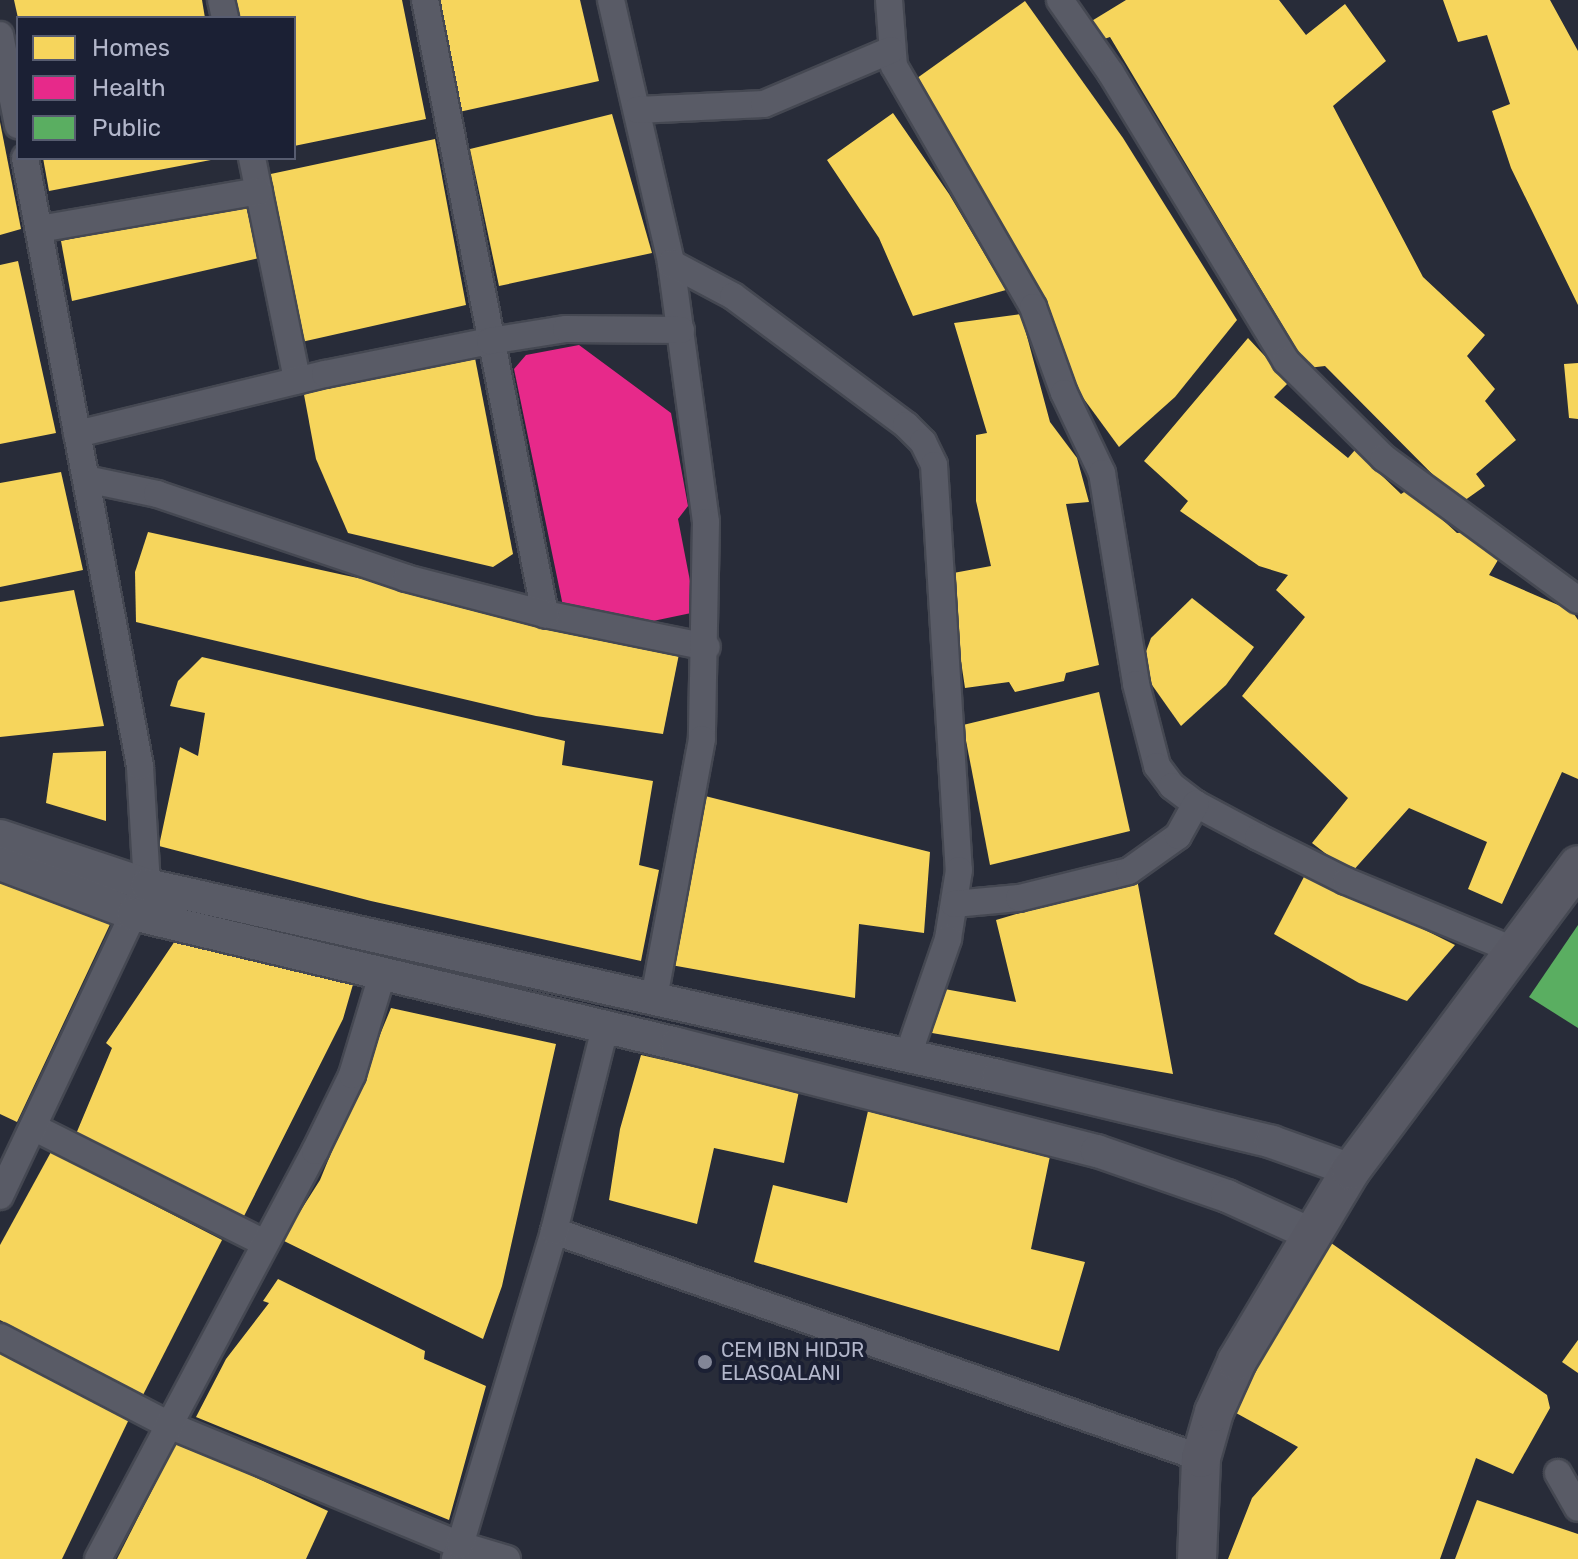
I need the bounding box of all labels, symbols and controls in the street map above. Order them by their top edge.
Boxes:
legend [16,16,296,160]
text: Homes [92,34,170,62]
text: Health [92,74,166,102]
text: Public [92,114,161,142]
place label: CEM IBN HIDJR ELASQALANI [721,1338,864,1385]
marker: CEM IBN HIDJR ELASQALANI [696,1353,714,1371]

